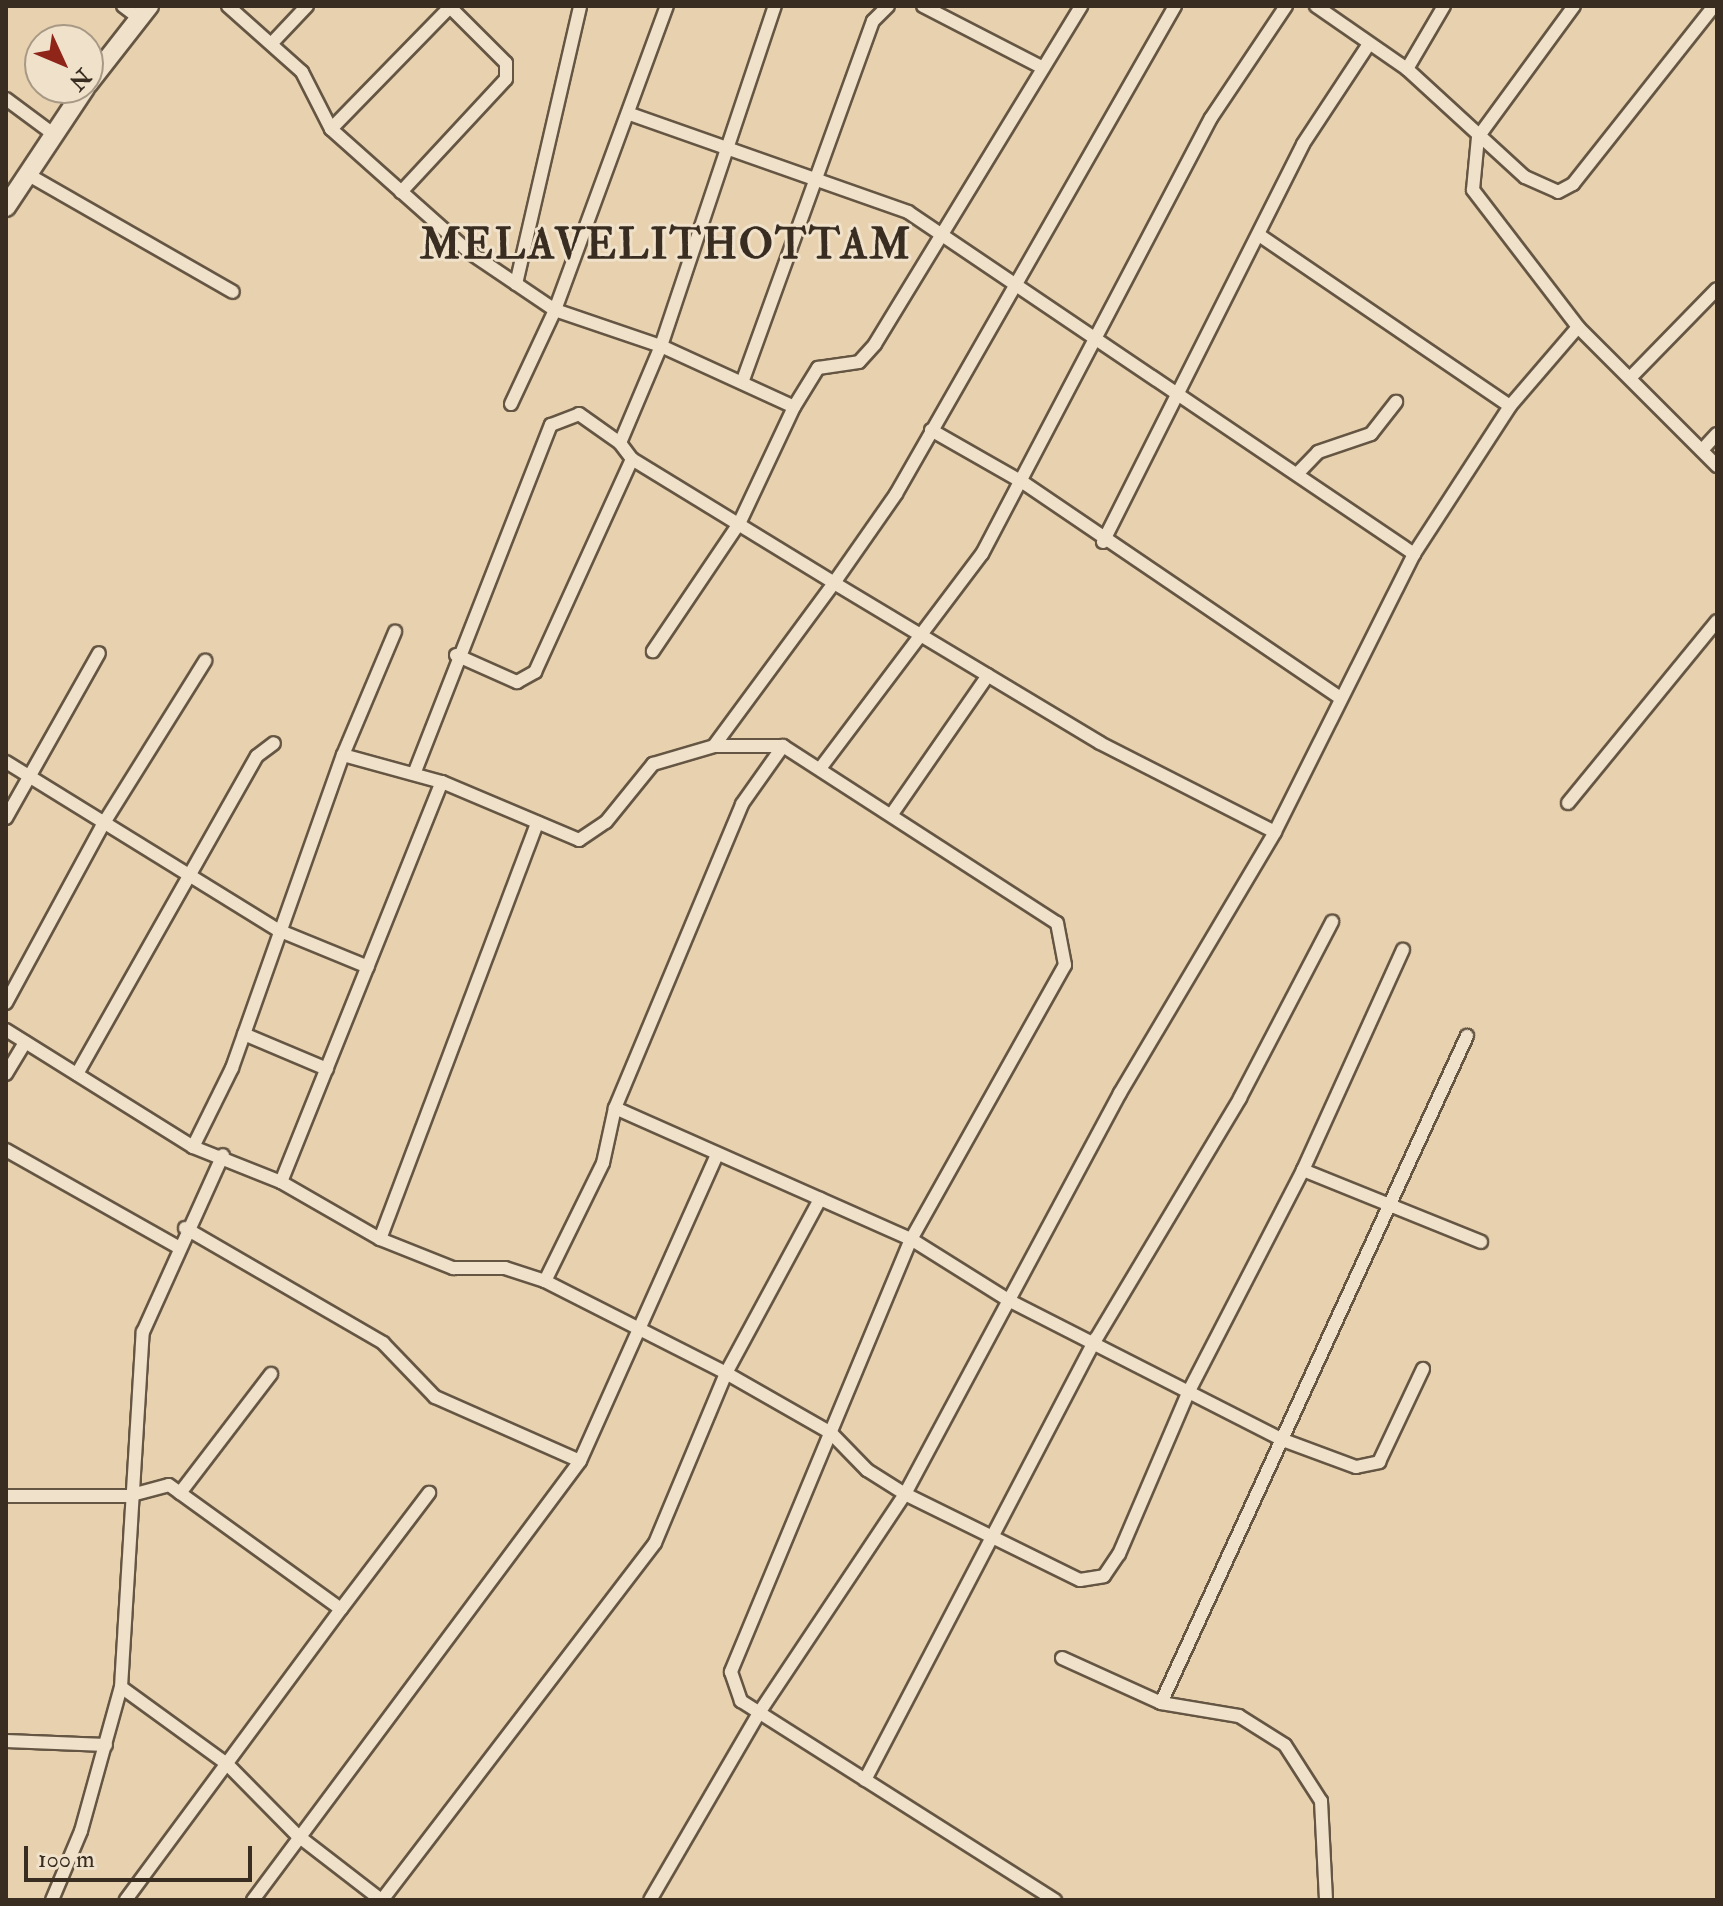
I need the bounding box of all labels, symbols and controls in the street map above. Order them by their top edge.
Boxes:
north arrow [24,24,104,104]
text: N [63,62,97,96]
district label: MELAVELITHOTTAM [420,220,912,270]
scale bar [28,1830,256,1880]
text: 100 m [38,1844,95,1875]

